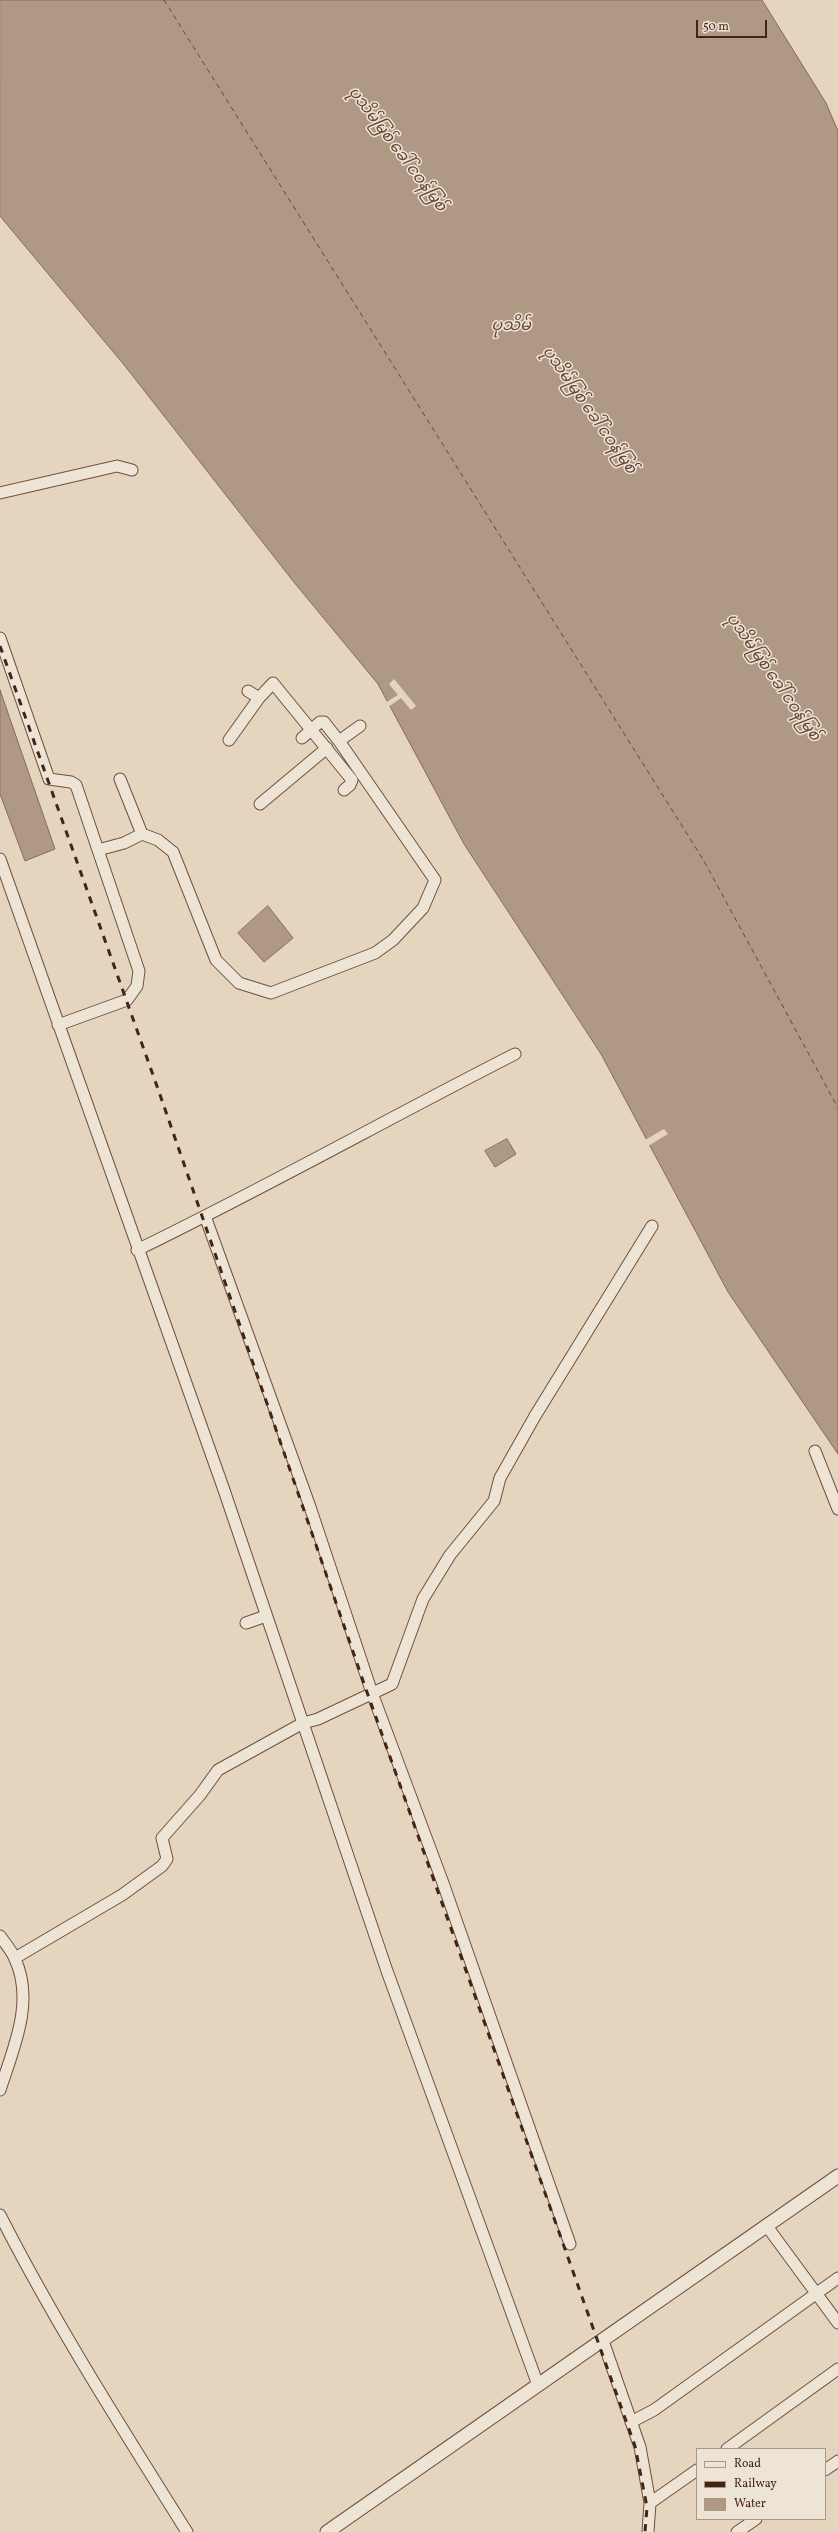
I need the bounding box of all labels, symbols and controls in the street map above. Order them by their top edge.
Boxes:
scale bar [698,12,769,38]
text: 50 m [703,19,729,35]
water label: ပုသိမ်မြစ် ခေါ် ငဝန်မြစ် [343,84,449,216]
water label: ပုသိမ် [491,317,531,337]
water label: ပုသိမ်မြစ် ခေါ် ငဝန်မြစ် [537,344,639,478]
water label: ပုသိမ်မြစ် ခေါ် ငဝန်မြစ် [721,611,823,745]
legend [696,2448,826,2520]
text: Road [734,2456,761,2472]
text: Railway [734,2476,777,2492]
text: Water [734,2496,766,2512]

